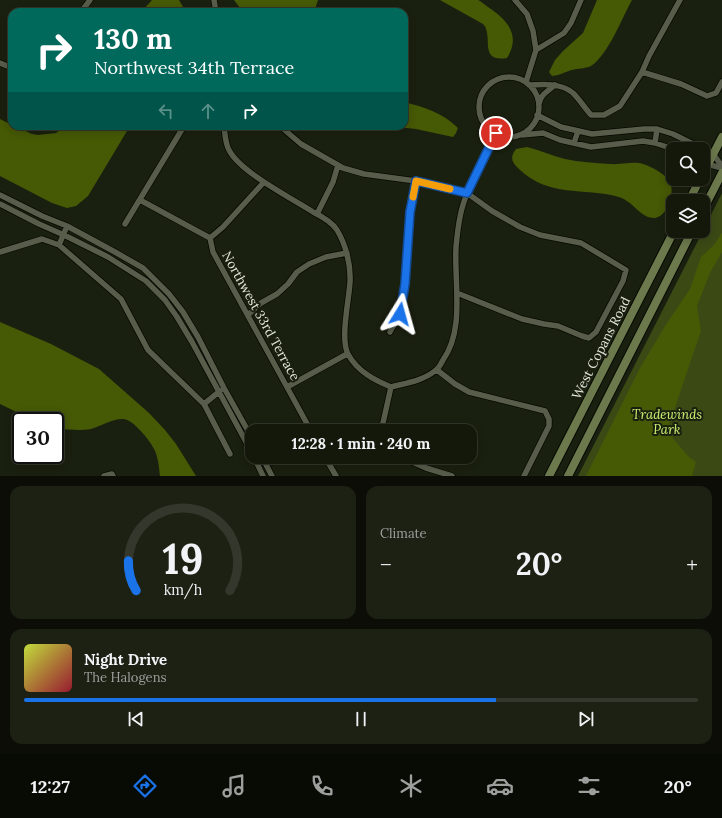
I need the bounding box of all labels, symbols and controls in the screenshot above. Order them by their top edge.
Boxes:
text: 130 m [94,21,172,57]
icon: right [28,24,80,76]
text: Northwest 34th Terrace [94,56,294,79]
icon: left [155,100,177,122]
icon: ahead [197,100,219,122]
icon: right [239,100,261,122]
pin [479,116,513,150]
icon: arrive [485,122,507,144]
map controls [666,142,710,238]
button: search [666,142,710,186]
button: layers [666,194,710,238]
street label: Northwest 33rd Terrace [218,248,304,384]
position arrow [379,293,421,335]
street label: West Copans Road [568,294,634,402]
park label: Tradewinds Park [632,406,702,438]
speed limit sign: 30 [12,412,64,464]
text: 12:28 · 1 min · 240 m [292,434,430,453]
text: Climate [380,525,427,542]
text: 19 [163,531,203,584]
text: 20° [516,545,562,583]
text: − [380,550,392,578]
text: + [686,550,698,578]
text: km/h [164,580,203,599]
text: Night Drive [84,650,167,669]
text: The Halogens [84,669,167,686]
icon: previous [125,708,147,730]
icon: pause [350,708,372,730]
icon: next [575,708,597,730]
icon: directions [131,772,159,800]
icon: music [220,772,248,800]
icon: phone [308,772,336,800]
icon: climate [397,772,425,800]
icon: car [486,772,514,800]
icon: filters [575,772,603,800]
text: 12:27 [30,775,70,798]
text: 20° [664,775,692,798]

